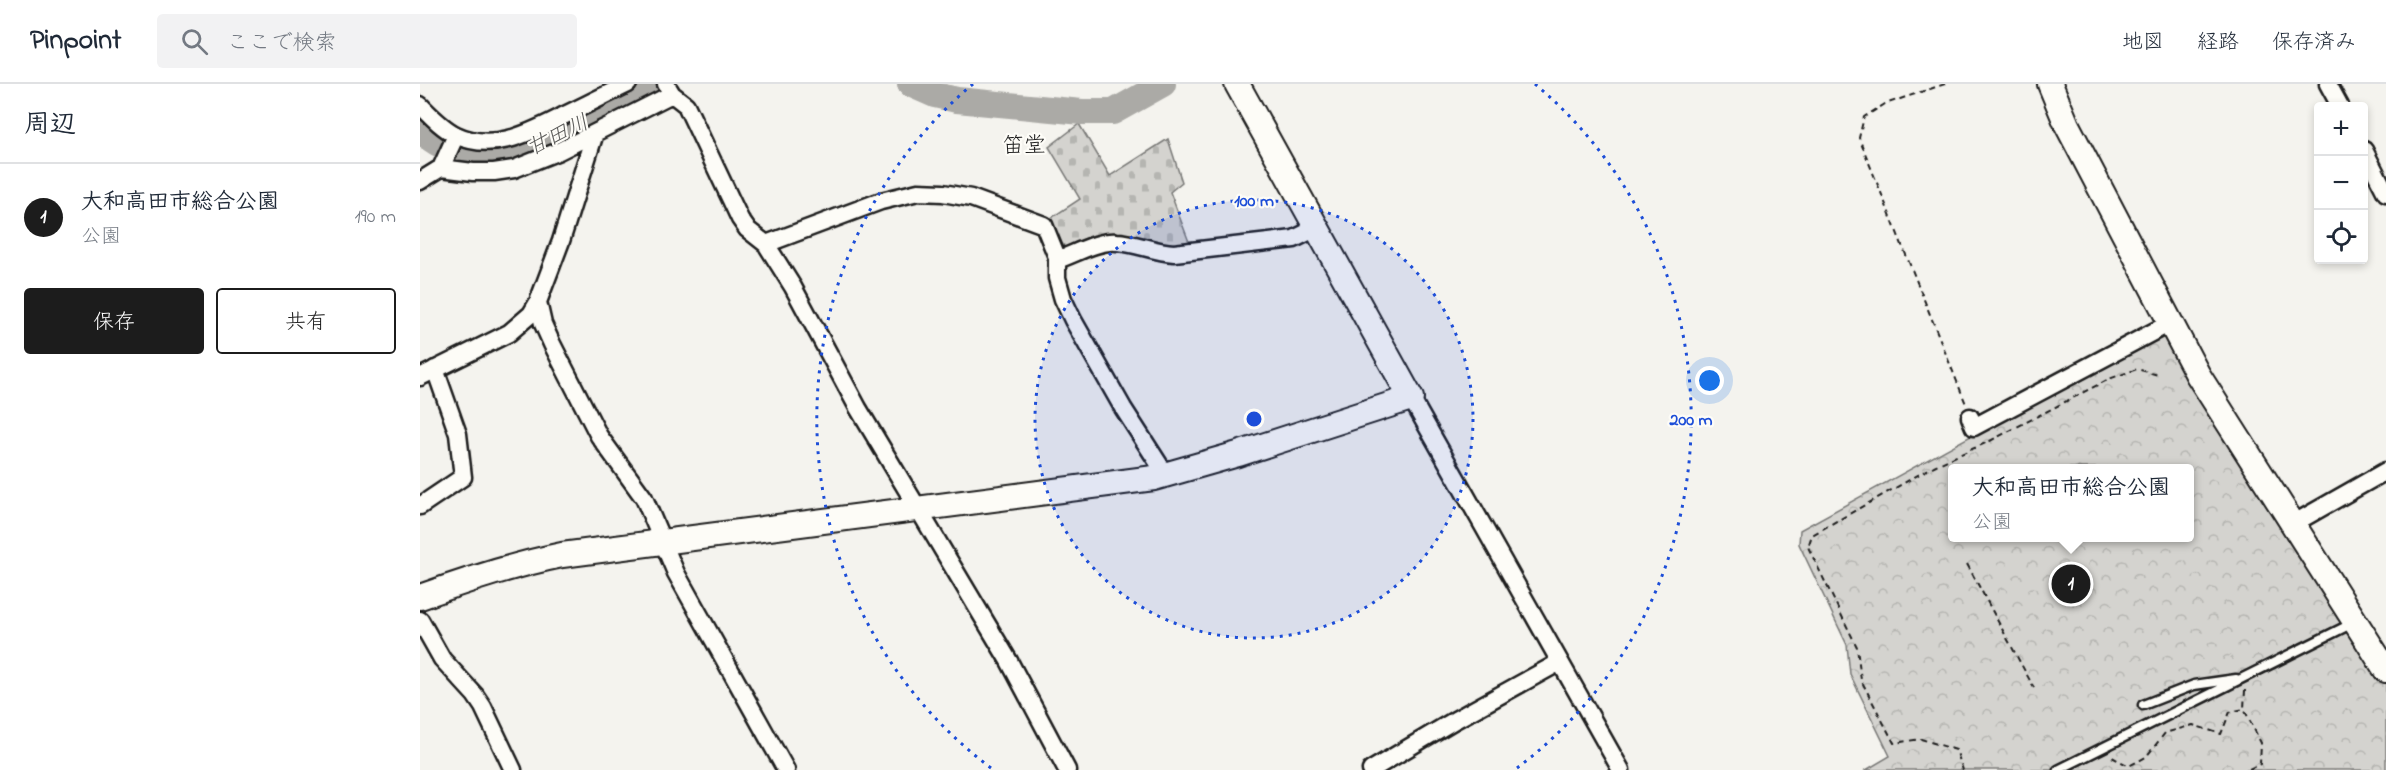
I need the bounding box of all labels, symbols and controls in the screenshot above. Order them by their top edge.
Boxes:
search box [157,14,577,68]
text: Pinpoint [30,21,121,62]
icon: search [178,25,211,58]
text: ここで検索 [226,28,336,60]
text: 地図 [2122,28,2164,58]
text: 経路 [2197,28,2239,58]
text: 保存済み [2272,28,2356,58]
map controls [2314,102,2368,264]
button: + [2314,102,2368,156]
text: 周辺 [24,107,76,145]
water label: 甘田川 [522,108,595,166]
district label: 笛堂 [1002,131,1046,163]
button: − [2314,156,2368,210]
text: 大和高田市総合公園 [81,187,279,219]
text: 100 m [1234,189,1274,215]
text: 1 [40,203,47,232]
text: 190 m [354,203,396,232]
button: locate [2314,210,2368,264]
text: 公園 [81,223,121,252]
button: 保存 [24,288,204,354]
button: 共有 [216,288,396,354]
your location [1695,366,1724,395]
text: 200 m [1669,408,1713,434]
centre of rings [1244,409,1264,429]
popup [1948,464,2194,542]
text: 大和高田市総合公園 [1972,473,2170,505]
text: 公園 [1972,509,2012,538]
pin: 1 [2052,562,2090,606]

